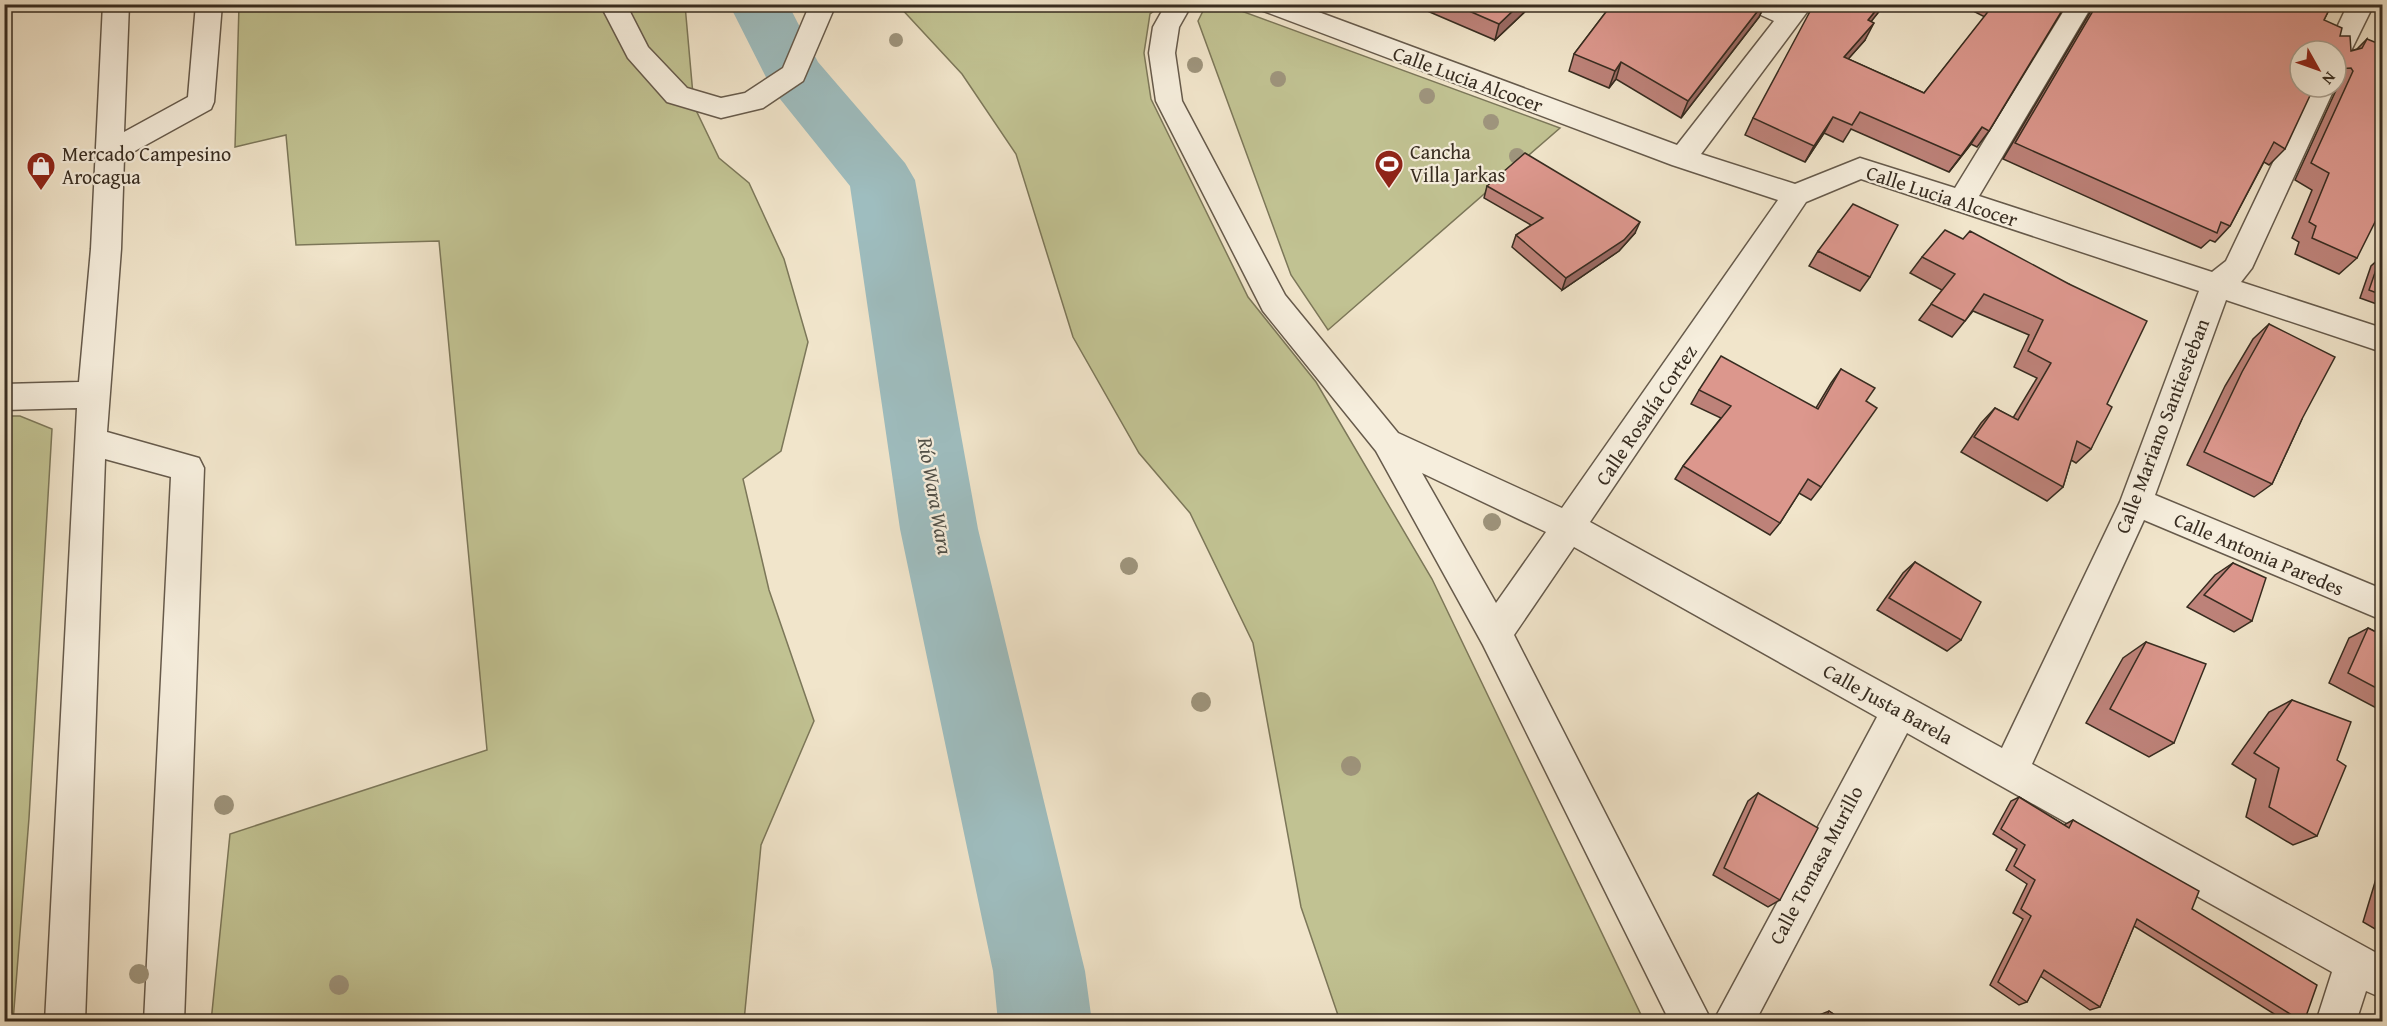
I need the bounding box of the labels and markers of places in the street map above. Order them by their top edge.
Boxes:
place label: Cancha Villa Jarkas [1410,137,1505,189]
place label: Mercado Campesino Arocagua [62,139,231,191]
sports icon: Cancha Villa Jarkas [1373,148,1405,190]
shop icon: Mercado Campesino Arocagua [25,150,57,192]

